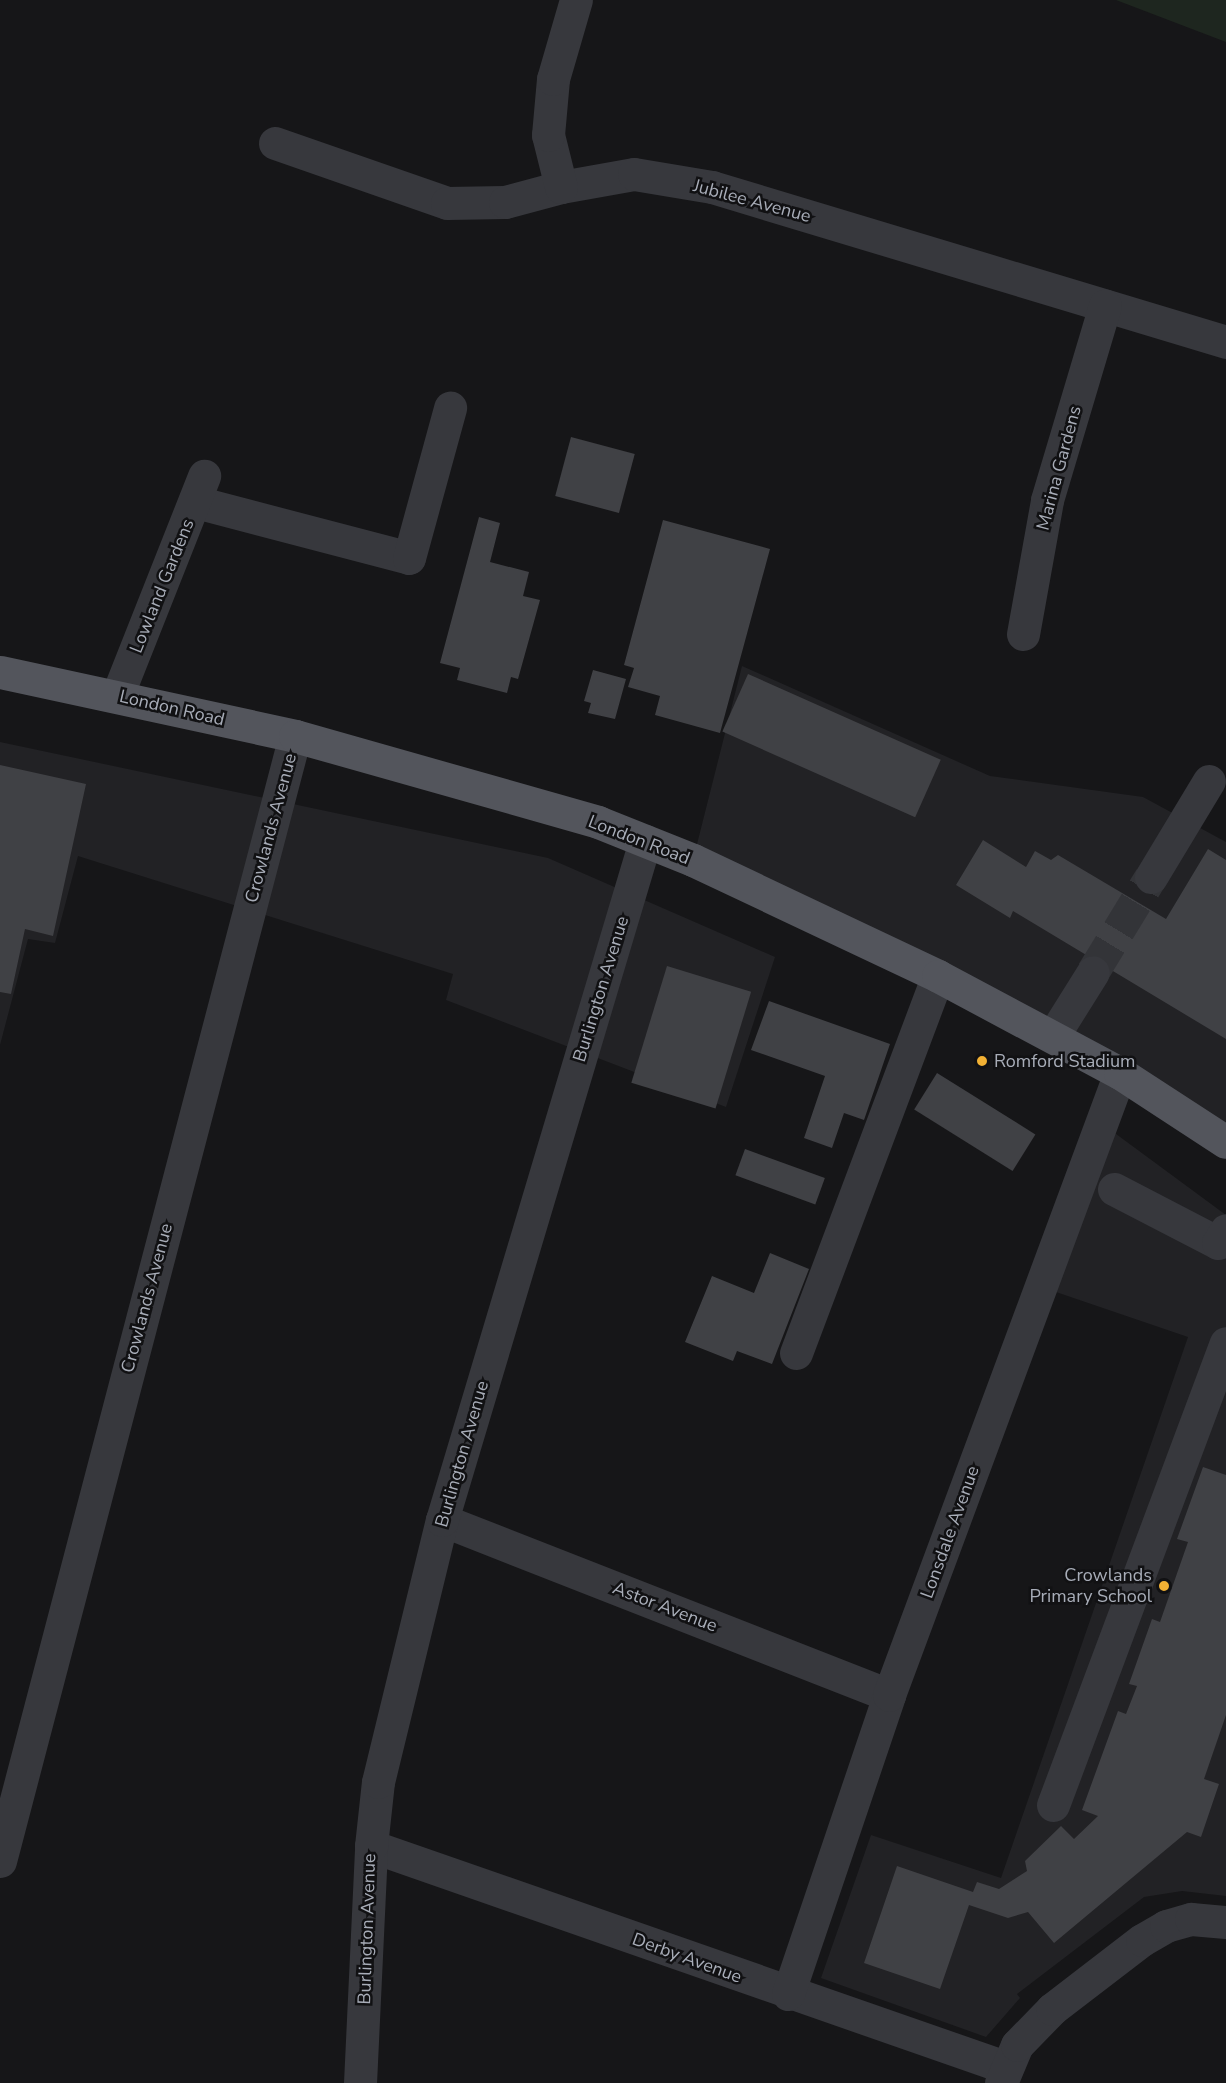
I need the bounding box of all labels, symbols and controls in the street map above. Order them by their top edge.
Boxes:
street label: Jubilee Avenue [691,175,813,227]
street label: Marina Gardens [1032,403,1086,533]
street label: Lowland Gardens [125,516,199,656]
street label: London Road [117,685,227,731]
street label: Crowlands Avenue [241,751,301,905]
street label: London Road [585,811,693,869]
street label: Burlington Avenue [569,913,633,1065]
place label: Romford Stadium [994,1050,1136,1072]
marker: Romford Stadium [975,1054,989,1068]
street label: Crowlands Avenue [117,1221,177,1375]
street label: Burlington Avenue [431,1378,493,1530]
street label: Lonsdale Avenue [916,1463,984,1601]
place label: Crowlands Primary School [1029,1565,1152,1608]
street label: Astor Avenue [610,1577,720,1637]
marker: Crowlands Primary School [1157,1579,1171,1593]
street label: Burlington Avenue [354,1853,380,2005]
street label: Derby Avenue [629,1928,745,1988]

